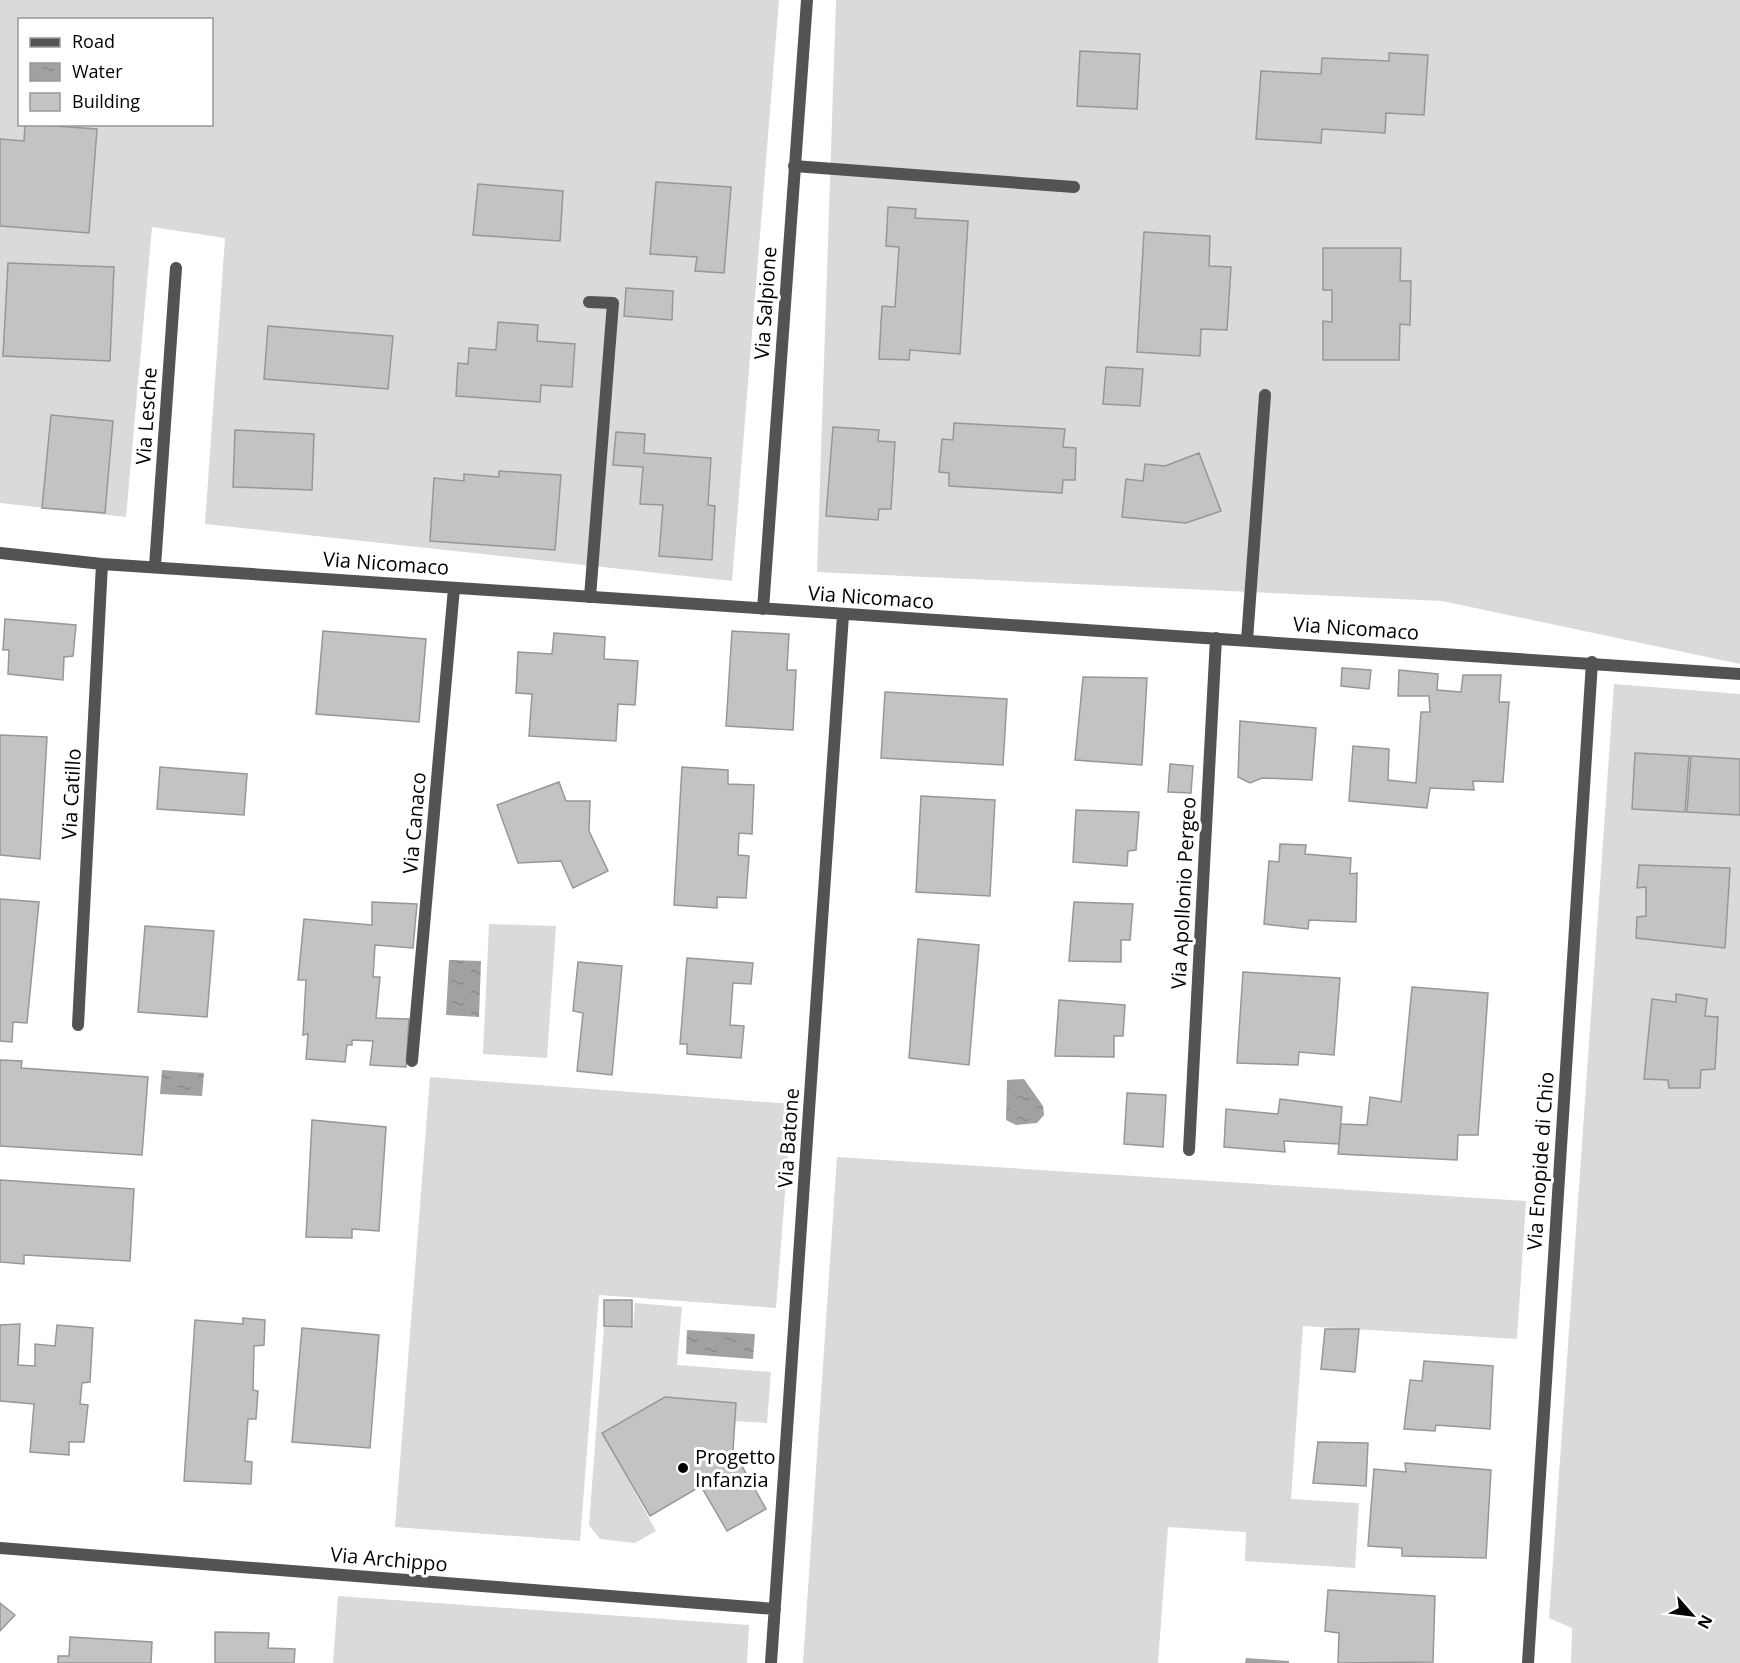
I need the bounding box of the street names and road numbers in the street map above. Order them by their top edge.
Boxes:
street label: Via Salpione [748,246,782,360]
street label: Via Lesche [129,366,163,466]
street label: Via Nicomaco [322,545,450,581]
street label: Via Nicomaco [807,579,935,615]
street label: Via Nicomaco [1292,610,1420,646]
street label: Via Catillo [55,748,87,840]
street label: Via Canaco [396,771,432,875]
street label: Via Apollonio Pergeo [1164,796,1202,990]
street label: Via Enopide di Chio [1520,1071,1560,1251]
street label: Via Batone [771,1087,805,1189]
street label: Via Archippo [329,1540,449,1578]

